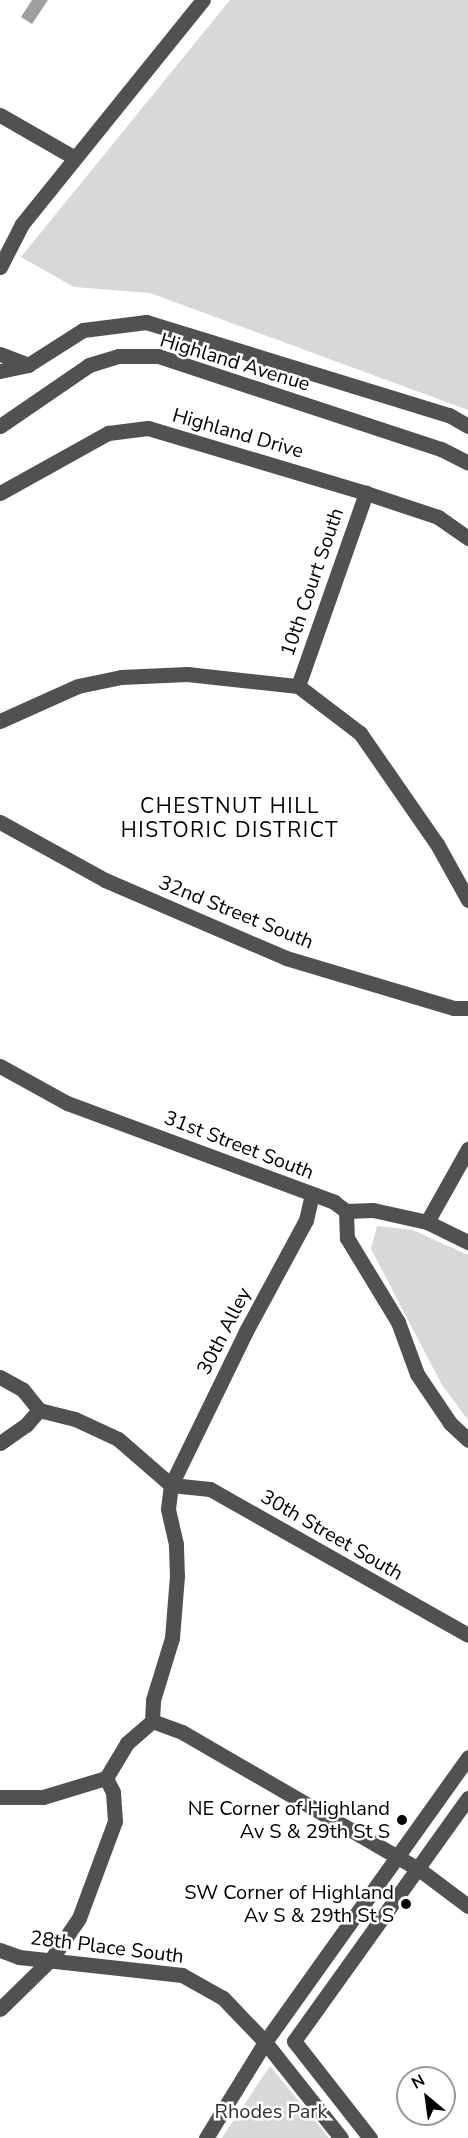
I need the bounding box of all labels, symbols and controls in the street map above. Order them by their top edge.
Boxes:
street label: Highland Avenue [157,328,313,396]
street label: Highland Drive [170,403,306,463]
street label: 10th Court South [275,505,349,659]
district label: CHESTNUT HILL HISTORIC DISTRICT [121,793,339,843]
street label: 32nd Street South [155,870,317,954]
street label: 31st Street South [161,1105,317,1185]
street label: 30th Alley [192,1283,256,1379]
street label: 30th Street South [257,1485,407,1585]
place label: NE Corner of Highland Av S & 29th St S [188,1796,390,1843]
marker: NE Corner of Highland Av S & 29th St S [395,1813,409,1827]
place label: SW Corner of Highland Av S & 29th St S [184,1880,394,1927]
marker: SW Corner of Highland Av S & 29th St S [399,1897,413,1911]
street label: 28th Place South [29,1926,185,1968]
north arrow [396,2066,456,2126]
text: N [408,2069,429,2095]
park label: Rhodes Park [215,2099,327,2123]

